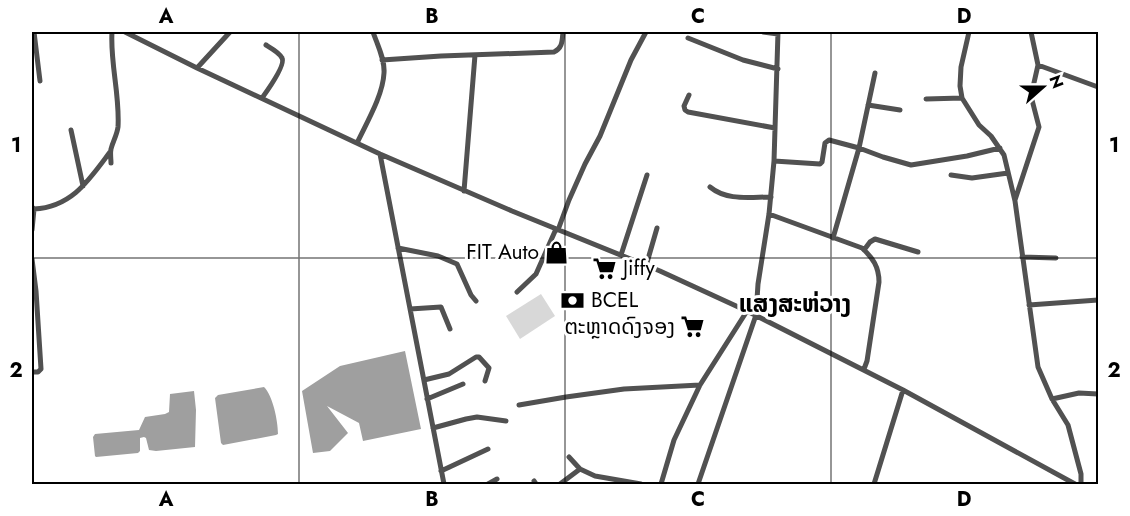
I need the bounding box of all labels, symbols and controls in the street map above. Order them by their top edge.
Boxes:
text: A [158,2,174,31]
text: B [425,2,439,31]
text: C [691,2,705,31]
text: D [957,2,971,31]
north arrow [1013,57,1073,117]
text: N [1044,72,1070,92]
text: 1 [11,131,21,160]
text: 1 [1109,131,1119,160]
place label: FIT Auto [466,237,539,267]
shop icon: FIT Auto [544,239,570,265]
place label: Jiffy [620,253,656,283]
supermarket icon: Jiffy [592,255,618,281]
place label: BCEL [591,285,639,315]
district label: ແສງສະຫ່ວາງ [739,286,851,321]
bank icon: BCEL [560,287,586,313]
place label: ຕະຫຼາດດົງຈອງ [564,312,675,342]
supermarket icon: ຕະຫຼາດດົງຈອງ [680,314,706,340]
text: 2 [9,356,23,385]
text: 2 [1107,356,1121,385]
text: A [158,485,174,514]
text: B [425,485,439,514]
text: C [691,485,705,514]
text: D [957,485,971,514]

